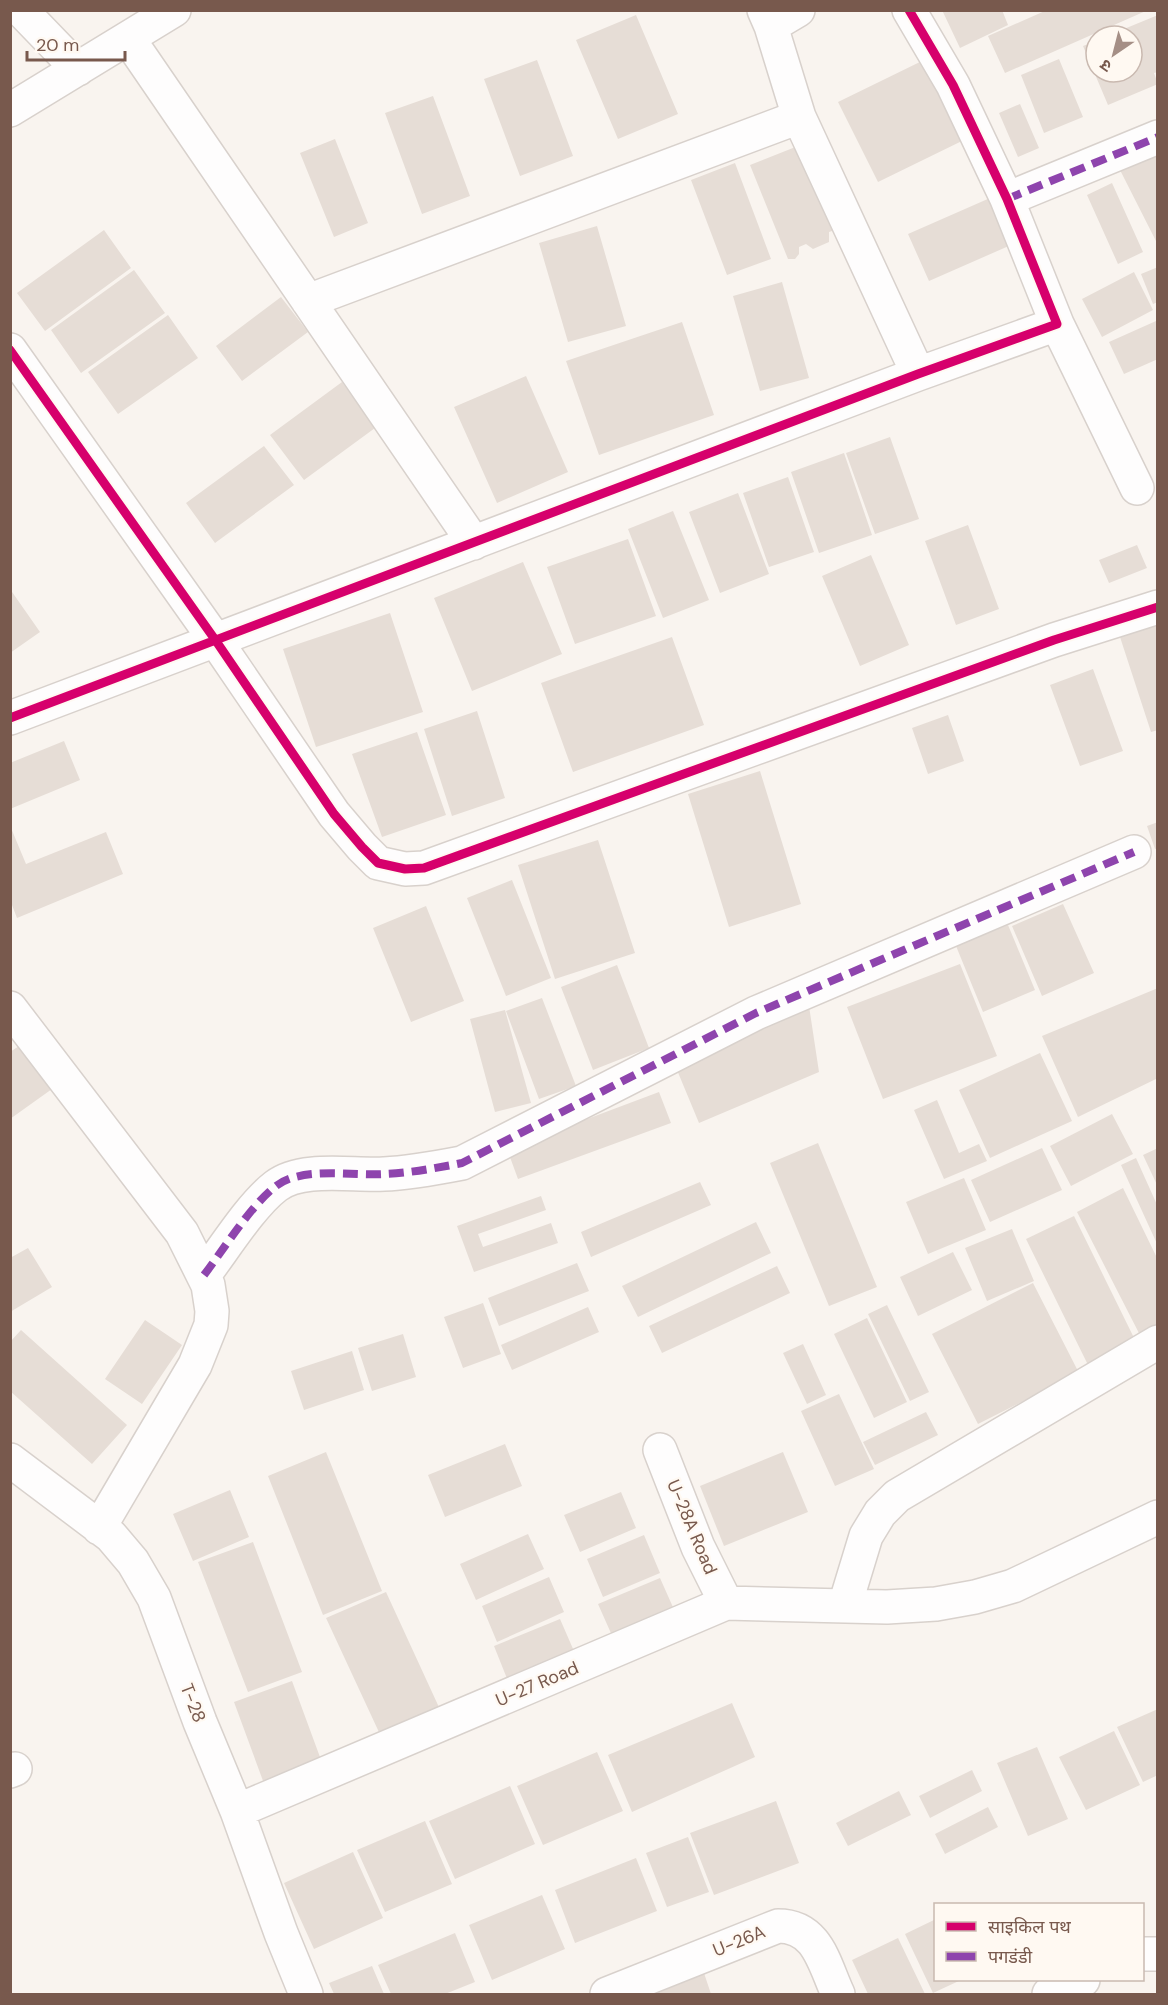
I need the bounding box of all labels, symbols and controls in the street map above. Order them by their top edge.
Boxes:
scale bar [27,24,124,62]
north arrow [1084,24,1144,84]
text: 20 m [36,33,79,57]
text: उ [1095,54,1116,77]
street label: U-28A Road [661,1476,723,1578]
street label: U-27 Road [492,1656,582,1712]
street label: T-28 [175,1680,211,1726]
legend [934,1903,1144,1981]
text: साइकिल पथ [988,1915,1071,1939]
street label: U-26A [709,1920,769,1962]
text: पगडंडी [988,1945,1033,1969]

